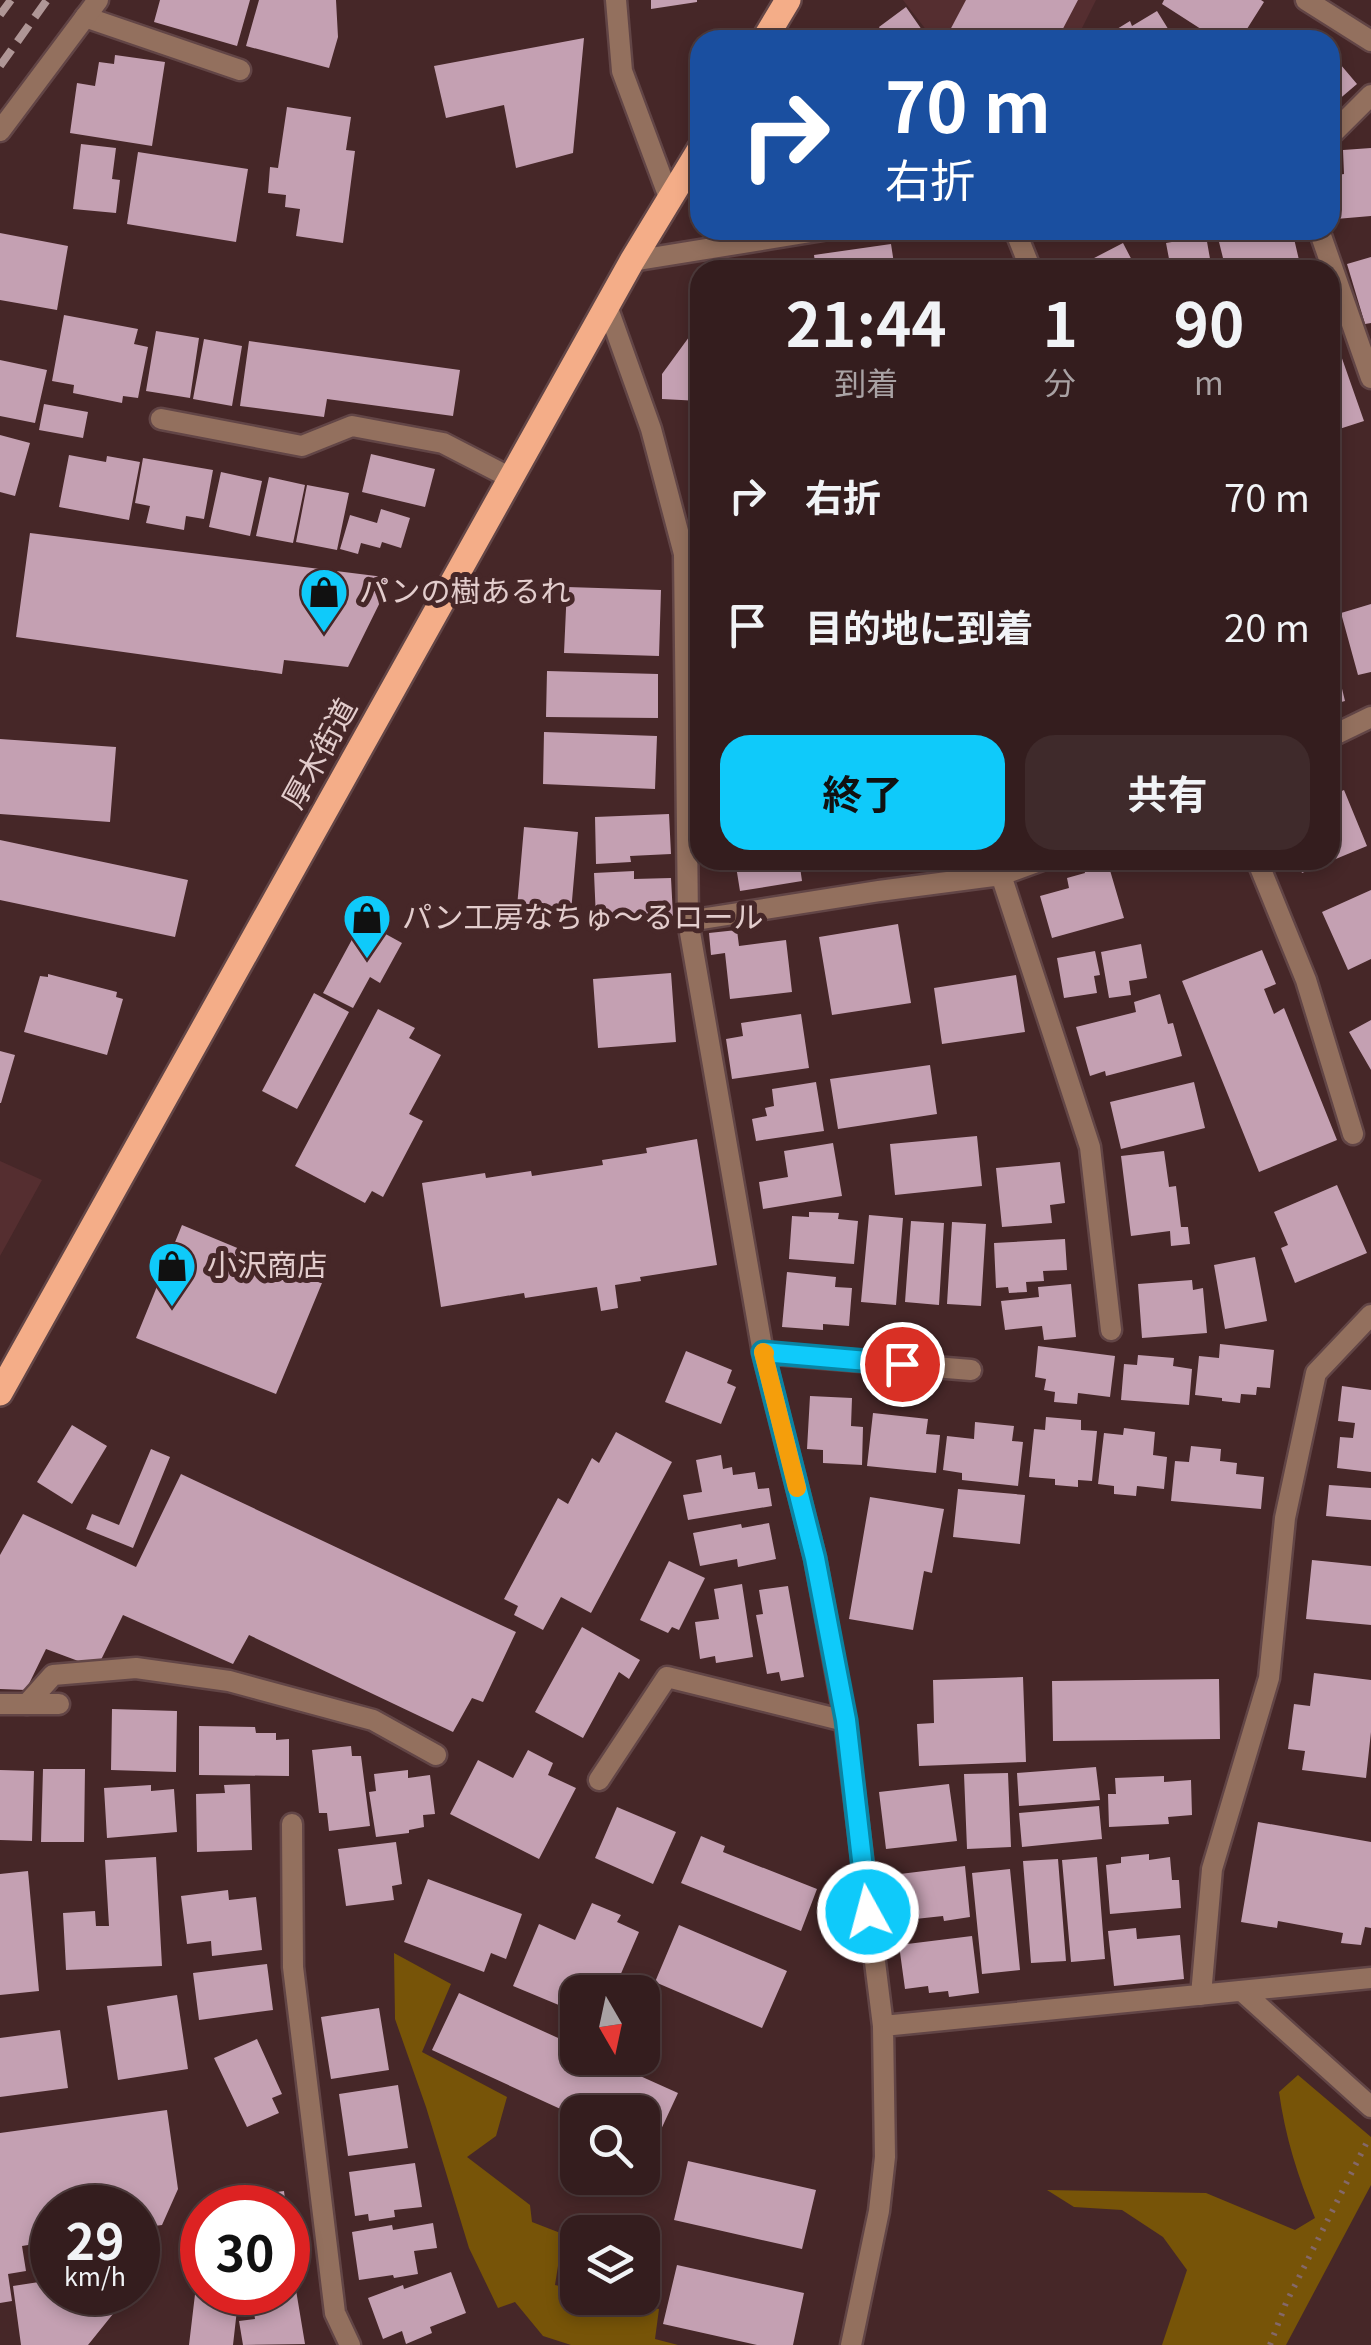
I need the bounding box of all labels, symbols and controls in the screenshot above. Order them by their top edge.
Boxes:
text: 70 m [885,52,1051,153]
icon: right [720,70,850,200]
text: 右折 [885,145,975,210]
text: 21:44 [786,277,947,364]
text: 1 [1042,277,1078,364]
text: 90 [1173,277,1244,364]
text: 到着 [834,358,898,404]
text: 分 [1044,358,1076,404]
text: m [1194,358,1224,404]
icon: right [720,468,775,523]
text: 右折 [805,468,881,523]
text: 70 m [1224,468,1310,523]
shop icon: パンの樹あるれ [298,566,350,634]
place label: パンの樹あるれ [359,567,571,611]
icon: arrive [720,598,775,653]
text: 目的地に到着 [805,598,1033,653]
text: 20 m [1224,598,1310,653]
street label: 厚木街道 [269,689,366,816]
button: 終了 [720,735,1005,850]
button: 共有 [1025,735,1310,850]
shop icon: パン工房なちゅ～るロール [341,892,393,960]
place label: パン工房なちゅ～るロール [402,893,764,937]
shop icon: 小沢商店 [146,1240,198,1308]
place label: 小沢商店 [207,1241,327,1285]
pin [860,1322,945,1407]
icon: arrive [875,1337,930,1392]
position arrow [816,1860,920,1964]
north arrow [560,1975,660,2075]
map controls [560,1975,660,2315]
button: search [560,2095,660,2195]
speed limit sign: 30 [180,2185,310,2315]
text: 29 [66,2202,125,2274]
button: layers [560,2215,660,2315]
text: km/h [64,2257,126,2293]

